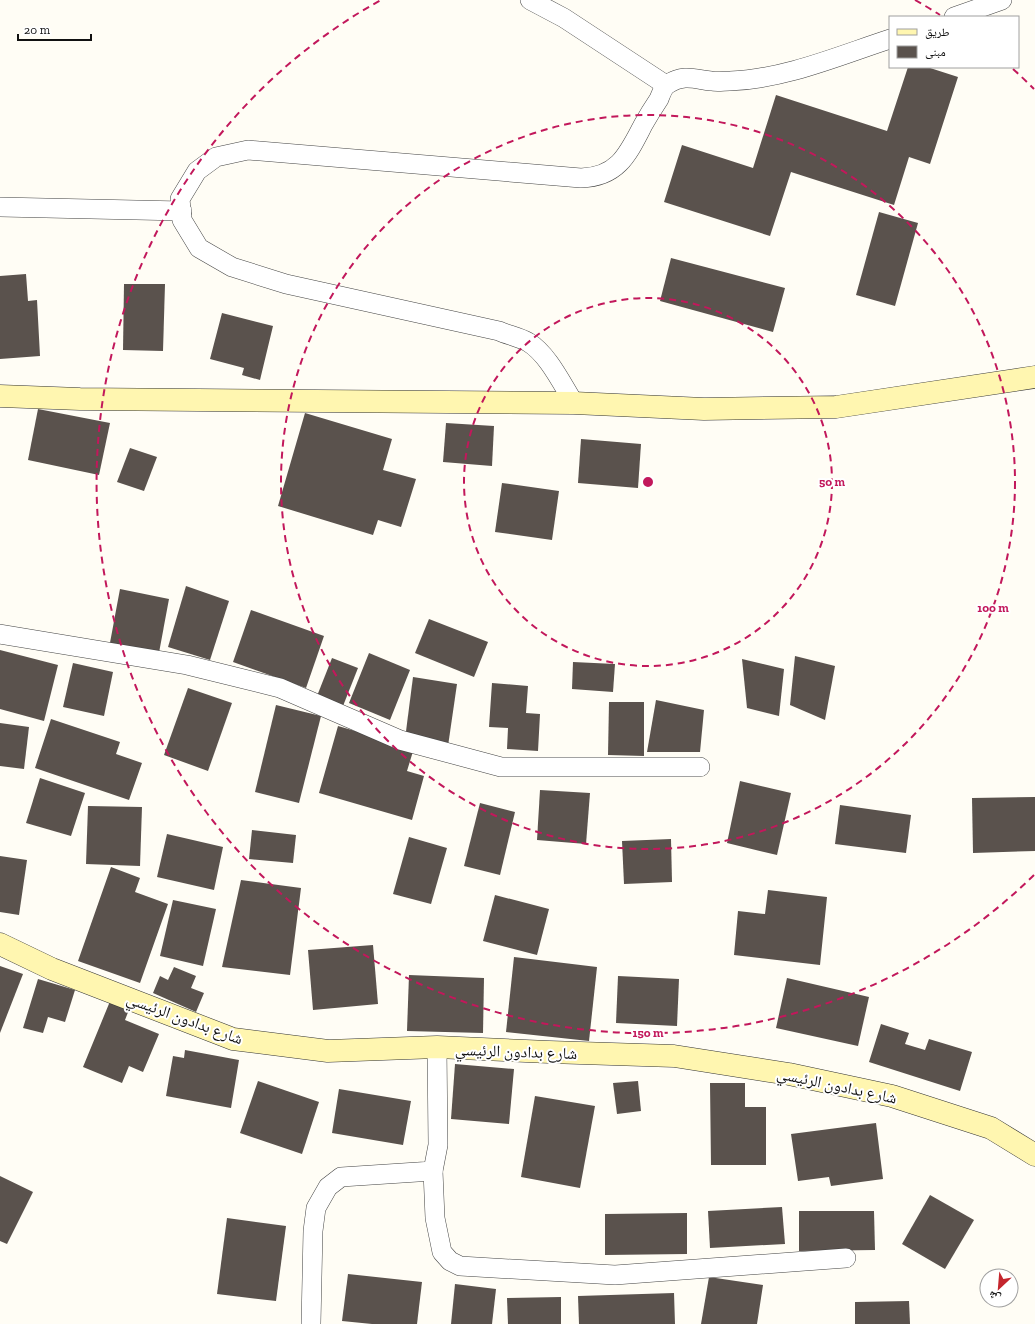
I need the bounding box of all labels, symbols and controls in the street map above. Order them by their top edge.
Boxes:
scale bar [18,16,91,42]
legend [889,16,1019,68]
text: 20 m [24,23,51,37]
text: طريق [925,25,950,39]
text: مبنى [925,45,946,59]
centre of rings [641,475,655,489]
text: 50 m [819,475,845,489]
text: 100 m [977,601,1009,615]
street label: شارع بدادون الرئيسي [123,989,246,1051]
text: 150 m [633,1026,664,1040]
street label: شارع بدادون الرئيسي [454,1040,577,1066]
street label: شارع بدادون الرئيسي [774,1063,899,1111]
north arrow [979,1268,1019,1308]
text: ش [986,1287,1003,1305]

